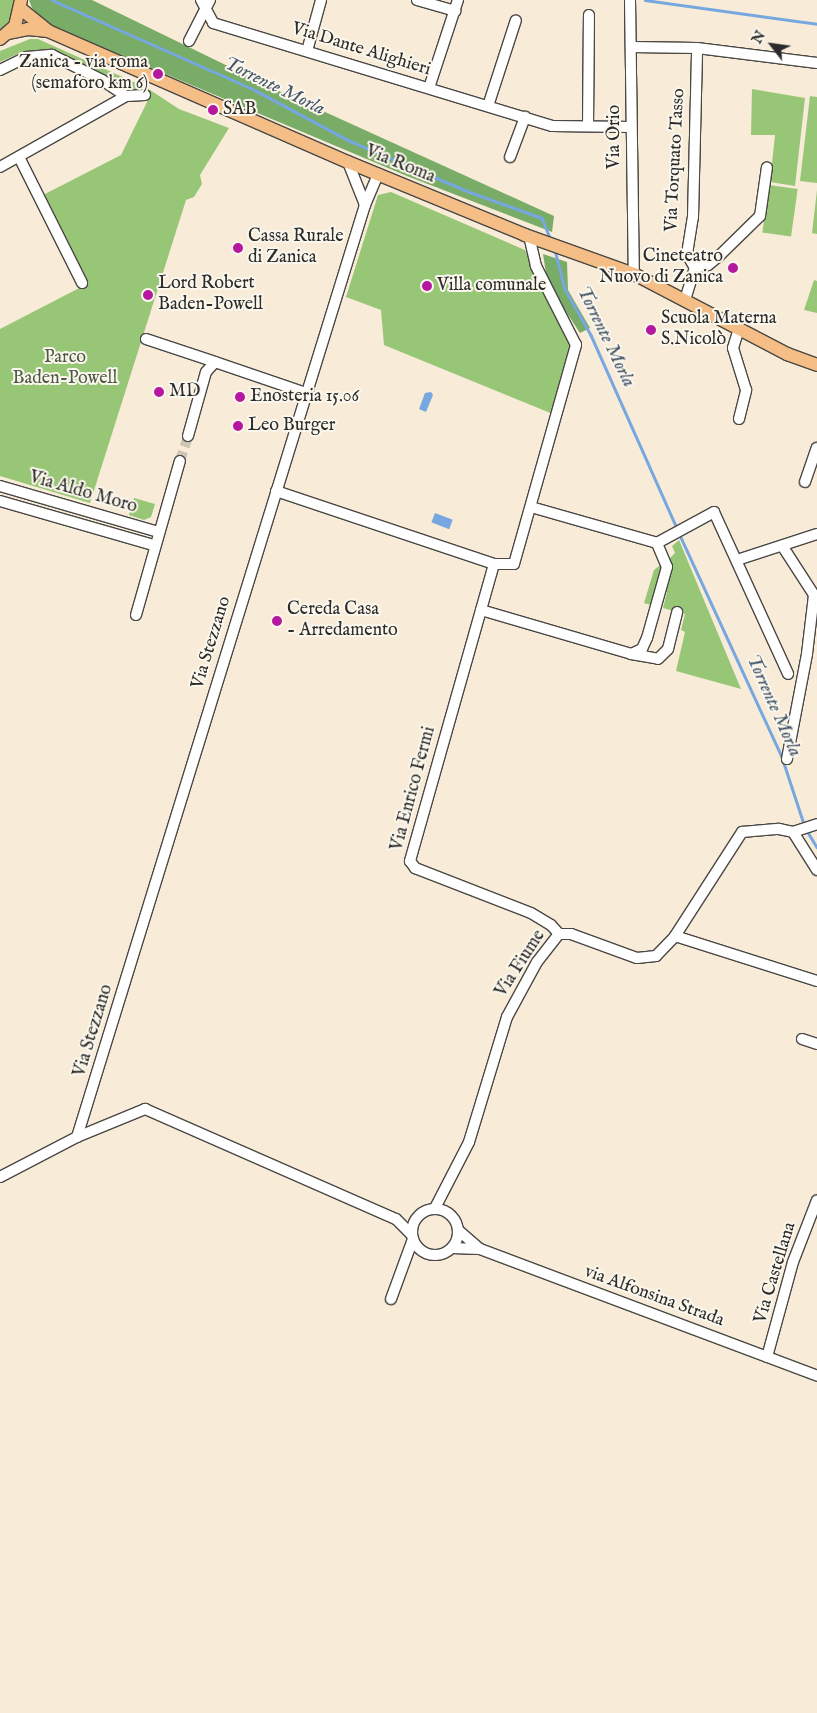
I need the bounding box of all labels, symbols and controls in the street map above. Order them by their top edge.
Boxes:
street label: Via Dante Alighieri [289,19,433,81]
north arrow [747,20,797,70]
text: N [748,28,770,47]
place label: Zanica - via roma (semaforo km 6) [19,53,148,96]
water label: Torrente Morla [220,53,328,121]
marker: Zanica - via roma (semaforo km 6) [152,68,164,80]
street label: Via Torquato Tasso [661,88,691,232]
place label: SAB [223,99,256,121]
marker: SAB [207,104,219,116]
street label: Via Orio [604,105,626,169]
street label: Via Roma [362,141,438,189]
place label: Cassa Rurale di Zanica [248,227,343,270]
marker: Cassa Rurale di Zanica [232,242,244,254]
place label: Cineteatro Nuovo di Zanica [599,247,723,290]
marker: Cineteatro Nuovo di Zanica [727,262,739,274]
place label: Lord Robert Baden-Powell [158,274,263,316]
place label: Villa comunale [437,275,546,297]
marker: Villa comunale [421,280,433,292]
water label: Torrente Morla [571,283,639,391]
marker: Lord Robert Baden-Powell [142,289,154,301]
place label: Scuola Materna S.Nicolò [661,309,777,352]
marker: Scuola Materna S.Nicolò [645,324,657,336]
park label: Parco Baden-Powell [13,348,117,390]
place label: MD [169,381,200,403]
marker: MD [153,386,165,398]
place label: Enosteria 15.06 [250,386,359,408]
marker: Enosteria 15.06 [234,391,246,403]
place label: Leo Burger [248,415,335,437]
marker: Leo Burger [232,420,244,432]
street label: Via Aldo Moro [27,467,139,519]
street label: Via Stezzano [188,594,236,692]
place label: Cereda Casa - Arredamento [287,600,398,642]
marker: Cereda Casa - Arredamento [271,615,283,627]
water label: Torrente Morla [740,651,806,761]
street label: Via Enrico Fermi [387,724,441,854]
street label: Via Fiume [491,926,551,1002]
street label: Via Stezzano [70,982,118,1080]
street label: Via Castellana [750,1220,802,1326]
street label: via Alfonsina Strada [581,1262,727,1332]

